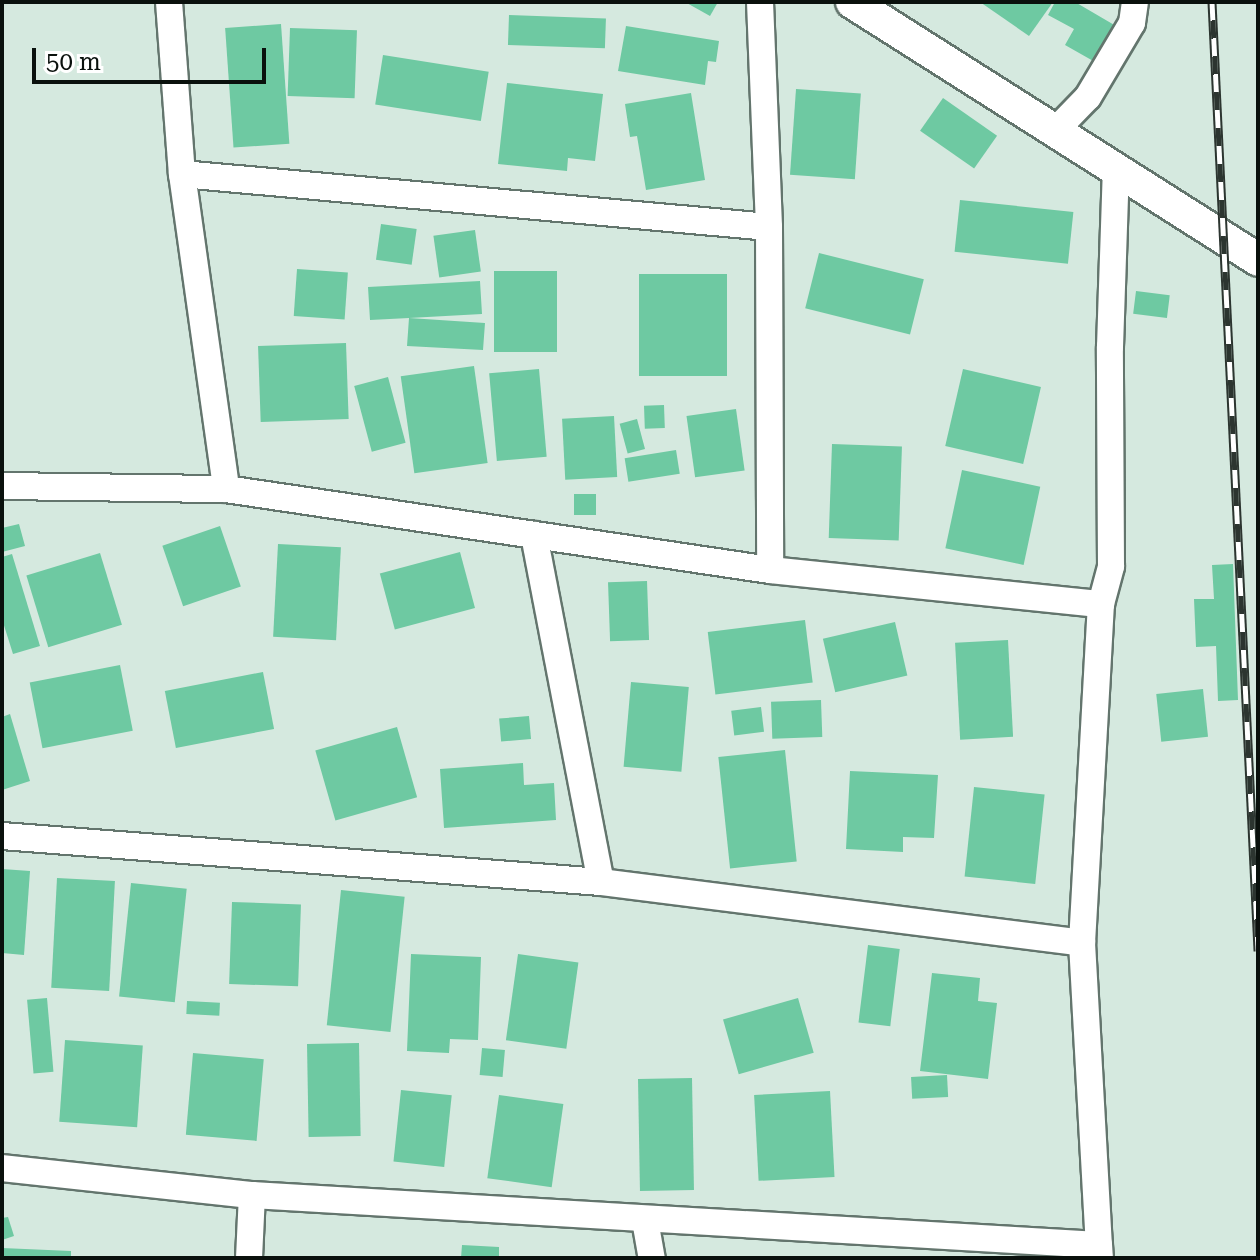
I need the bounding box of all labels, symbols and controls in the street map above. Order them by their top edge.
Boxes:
scale bar [36,32,270,82]
text: 50 m [46,48,101,76]

